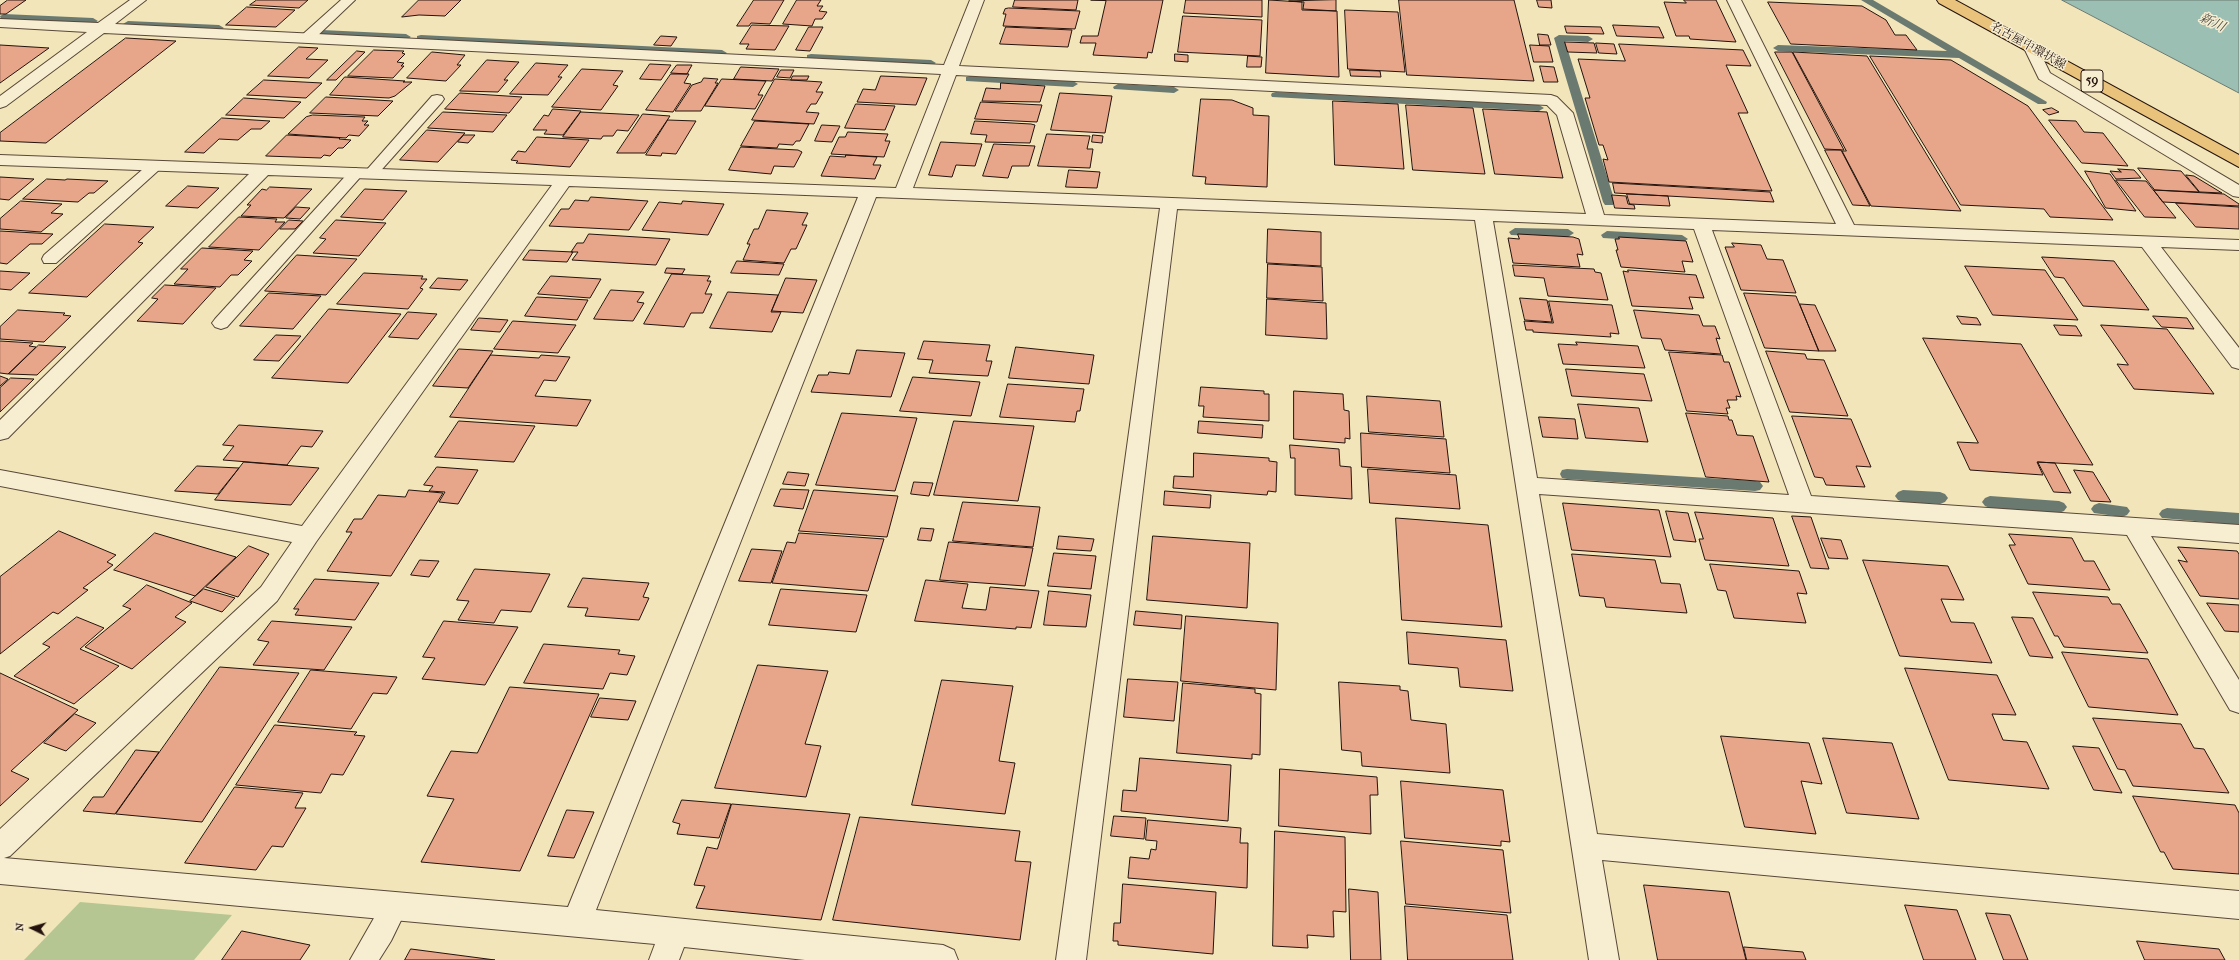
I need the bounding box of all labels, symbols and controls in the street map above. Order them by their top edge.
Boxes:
water label: 新川 [2197,10,2227,36]
street label: 名古屋中環状線 [1988,19,2068,73]
road number: 59 [2081,70,2103,92]
north arrow [12,908,52,948]
text: N [13,922,26,932]

